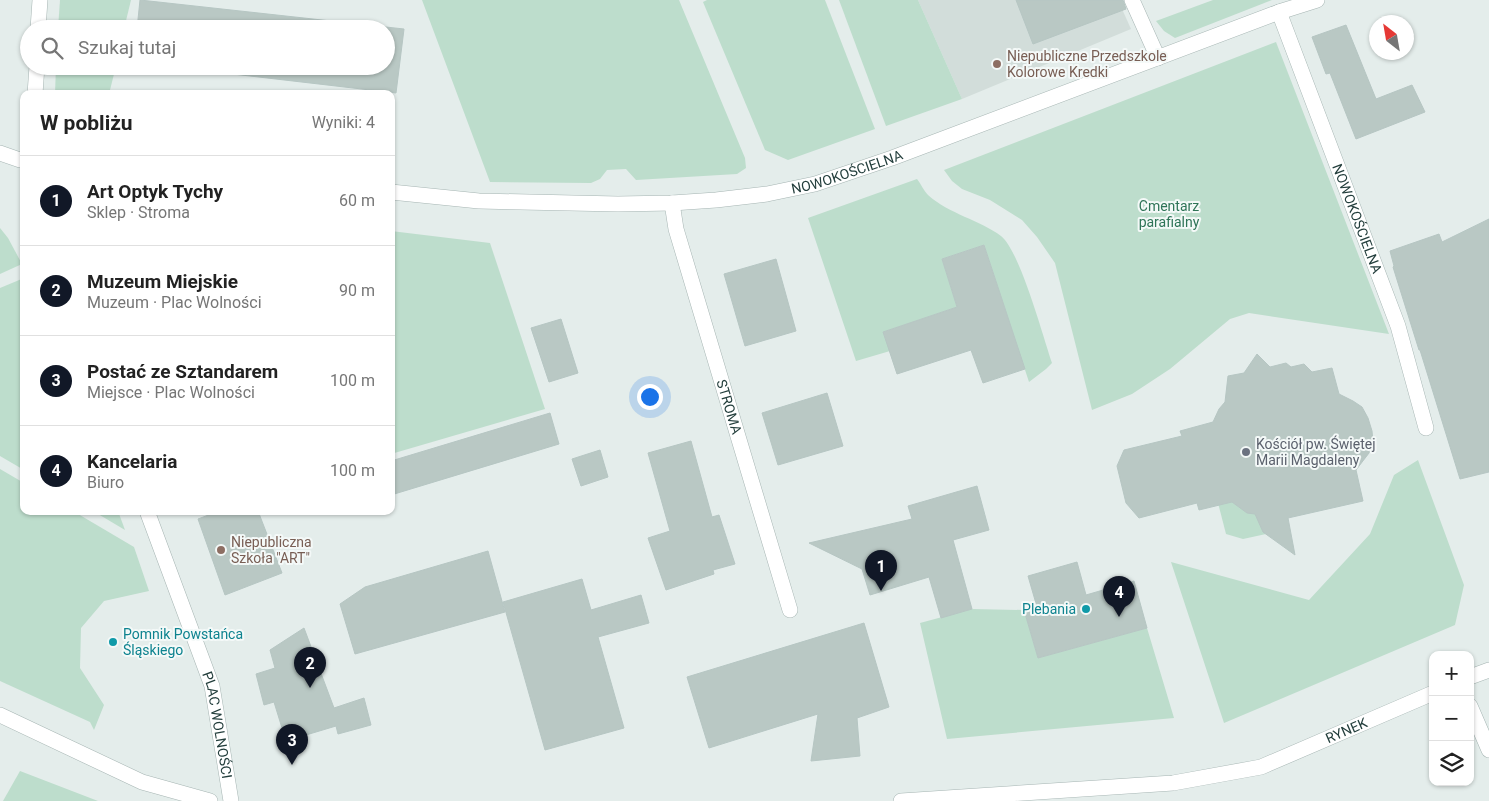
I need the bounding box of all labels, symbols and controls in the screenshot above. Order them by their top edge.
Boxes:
north arrow [1369,15,1414,60]
search box [20,20,395,75]
icon: search [38,34,66,62]
text: Szukaj tutaj [78,36,176,59]
place label: Niepubliczne Przedszkole Kolorowe Kredki [1007,48,1167,80]
marker: Niepubliczne Przedszkole Kolorowe Kredki [991,58,1003,70]
text: W pobliżu [40,111,133,135]
text: Wyniki: 4 [312,113,375,132]
street label: NOWOKOŚCIELNA [790,147,905,197]
street label: NOWOKOŚCIELNA [1329,162,1385,276]
text: Art Optyk Tychy [87,180,223,203]
text: 1 [51,191,61,210]
text: 60 m [339,191,375,210]
park label: Cmentarz parafialny [1139,198,1200,230]
text: Sklep · Stroma [87,203,190,222]
text: Muzeum Miejskie [87,270,238,293]
text: 2 [51,281,61,300]
text: 90 m [339,281,375,300]
text: Muzeum · Plac Wolności [87,293,262,312]
text: Postać ze Sztandarem [87,360,278,383]
text: 3 [51,371,61,390]
text: 100 m [330,371,375,390]
street label: STROMA [713,378,745,436]
text: Miejsce · Plac Wolności [87,383,255,402]
your location [637,384,663,410]
place label: Kościół pw. Świętej Marii Magdaleny [1256,435,1376,468]
marker: Kościół pw. Świętej Marii Magdaleny [1240,446,1252,458]
text: Kancelaria [87,450,177,473]
text: 4 [51,461,61,480]
text: 100 m [330,461,375,480]
text: Biuro [87,473,124,492]
place label: Niepubliczna Szkoła "ART" [231,534,312,566]
marker: Niepubliczna Szkoła "ART" [215,544,227,556]
pin: 1 [865,550,897,591]
pin: 4 [1103,576,1135,617]
place label: Plebania [1022,601,1076,617]
marker: Plebania [1080,603,1092,615]
place label: Pomnik Powstańca Śląskiego [123,626,243,658]
marker: Pomnik Powstańca Śląskiego [107,636,119,648]
pin: 2 [294,647,326,688]
map controls [1429,651,1474,786]
button: + [1429,651,1474,696]
street label: PLAC WOLNOŚCI [199,669,235,780]
button: − [1429,696,1474,741]
street label: RYNEK [1323,714,1370,746]
pin: 3 [276,724,308,765]
button: layers [1429,741,1474,786]

